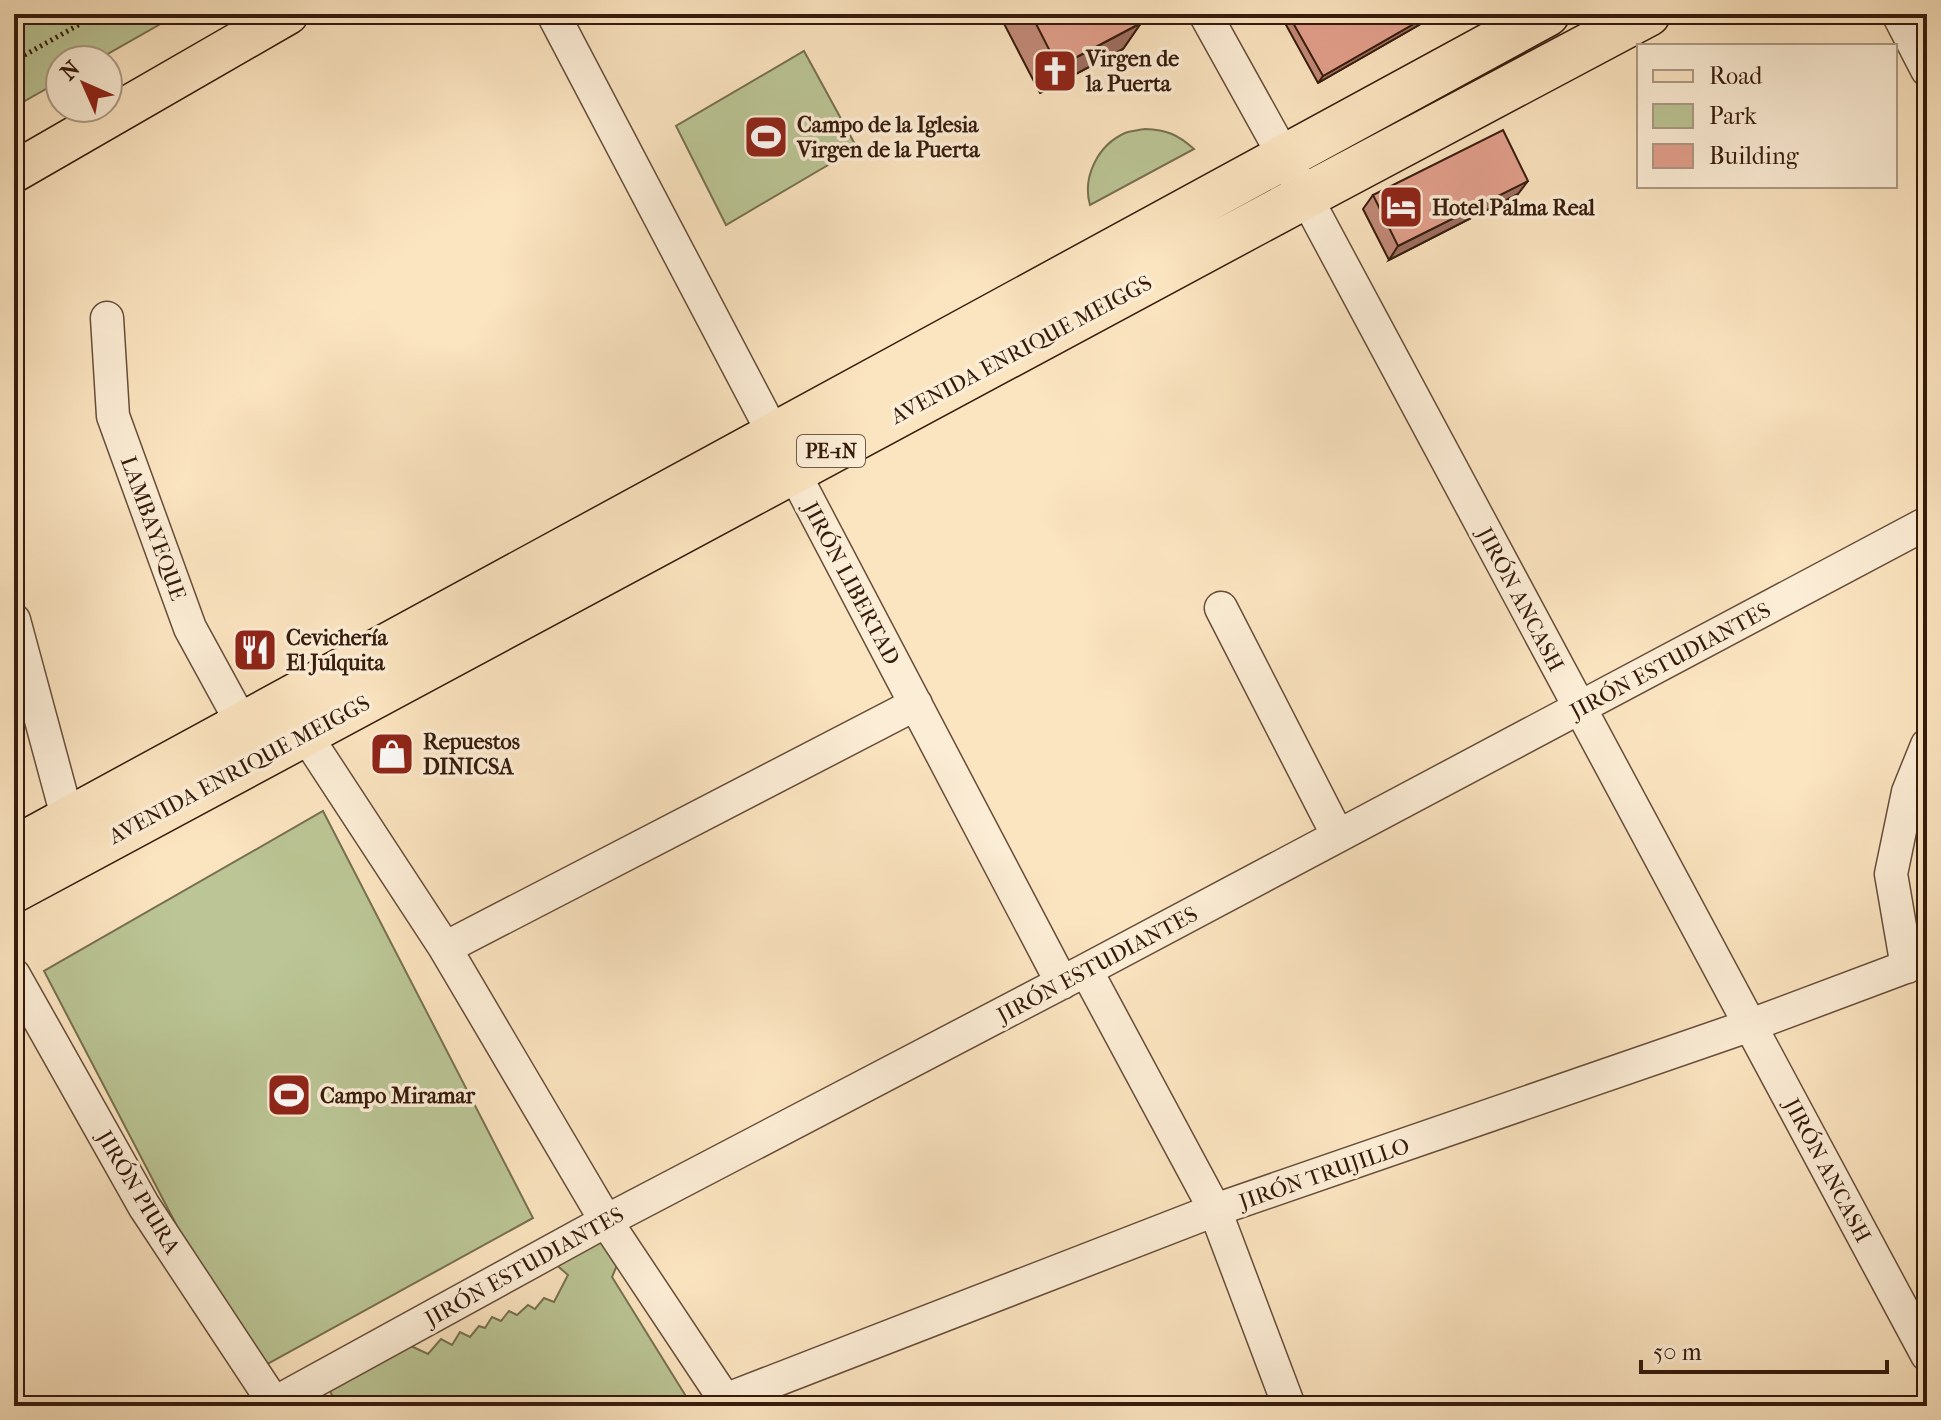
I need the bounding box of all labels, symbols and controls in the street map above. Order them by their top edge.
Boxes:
north arrow [44,44,124,124]
legend [1637,44,1897,188]
place label: Virgen de la Puerta [1085,46,1179,97]
church icon: Virgen de la Puerta [1031,47,1079,95]
text: N [55,55,86,86]
text: Road [1709,62,1763,90]
text: Park [1709,102,1757,130]
place label: Campo de la Iglesia Virgen de la Puerta [796,112,981,163]
sports icon: Campo de la Iglesia Virgen de la Puerta [742,113,790,161]
text: Building [1709,142,1800,170]
hotel icon: Hotel Palma Real [1377,183,1425,231]
place label: Hotel Palma Real [1432,195,1596,221]
street label: AVENIDA ENRIQUE MEIGGS [886,270,1156,430]
road number: PE-1N [797,435,865,467]
street label: LAMBAYEQUE [115,453,191,604]
street label: JIRÓN LIBERTAD [796,495,907,669]
street label: JIRÓN ANCASH [1470,520,1571,676]
street label: JIRÓN ESTUDIANTES [1563,595,1775,726]
place label: Cevichería El Julquita [286,625,388,676]
restaurant icon: Cevichería El Julquita [231,626,279,674]
street label: AVENIDA ENRIQUE MEIGGS [104,690,374,850]
place label: Repuestos DINICSA [423,729,520,780]
shop icon: Repuestos DINICSA [368,730,416,778]
street label: JIRÓN ESTUDIANTES [990,899,1202,1030]
sports icon: Campo Miramar [265,1071,313,1119]
place label: Campo Miramar [320,1083,476,1109]
street label: JIRÓN ANCASH [1777,1091,1878,1247]
street label: JIRÓN PIURA [90,1123,187,1260]
street label: JIRÓN TRUJILLO [1233,1131,1413,1216]
street label: JIRÓN ESTUDIANTES [418,1200,628,1333]
scale bar [1641,1324,1887,1374]
text: 50 m [1653,1338,1702,1366]

